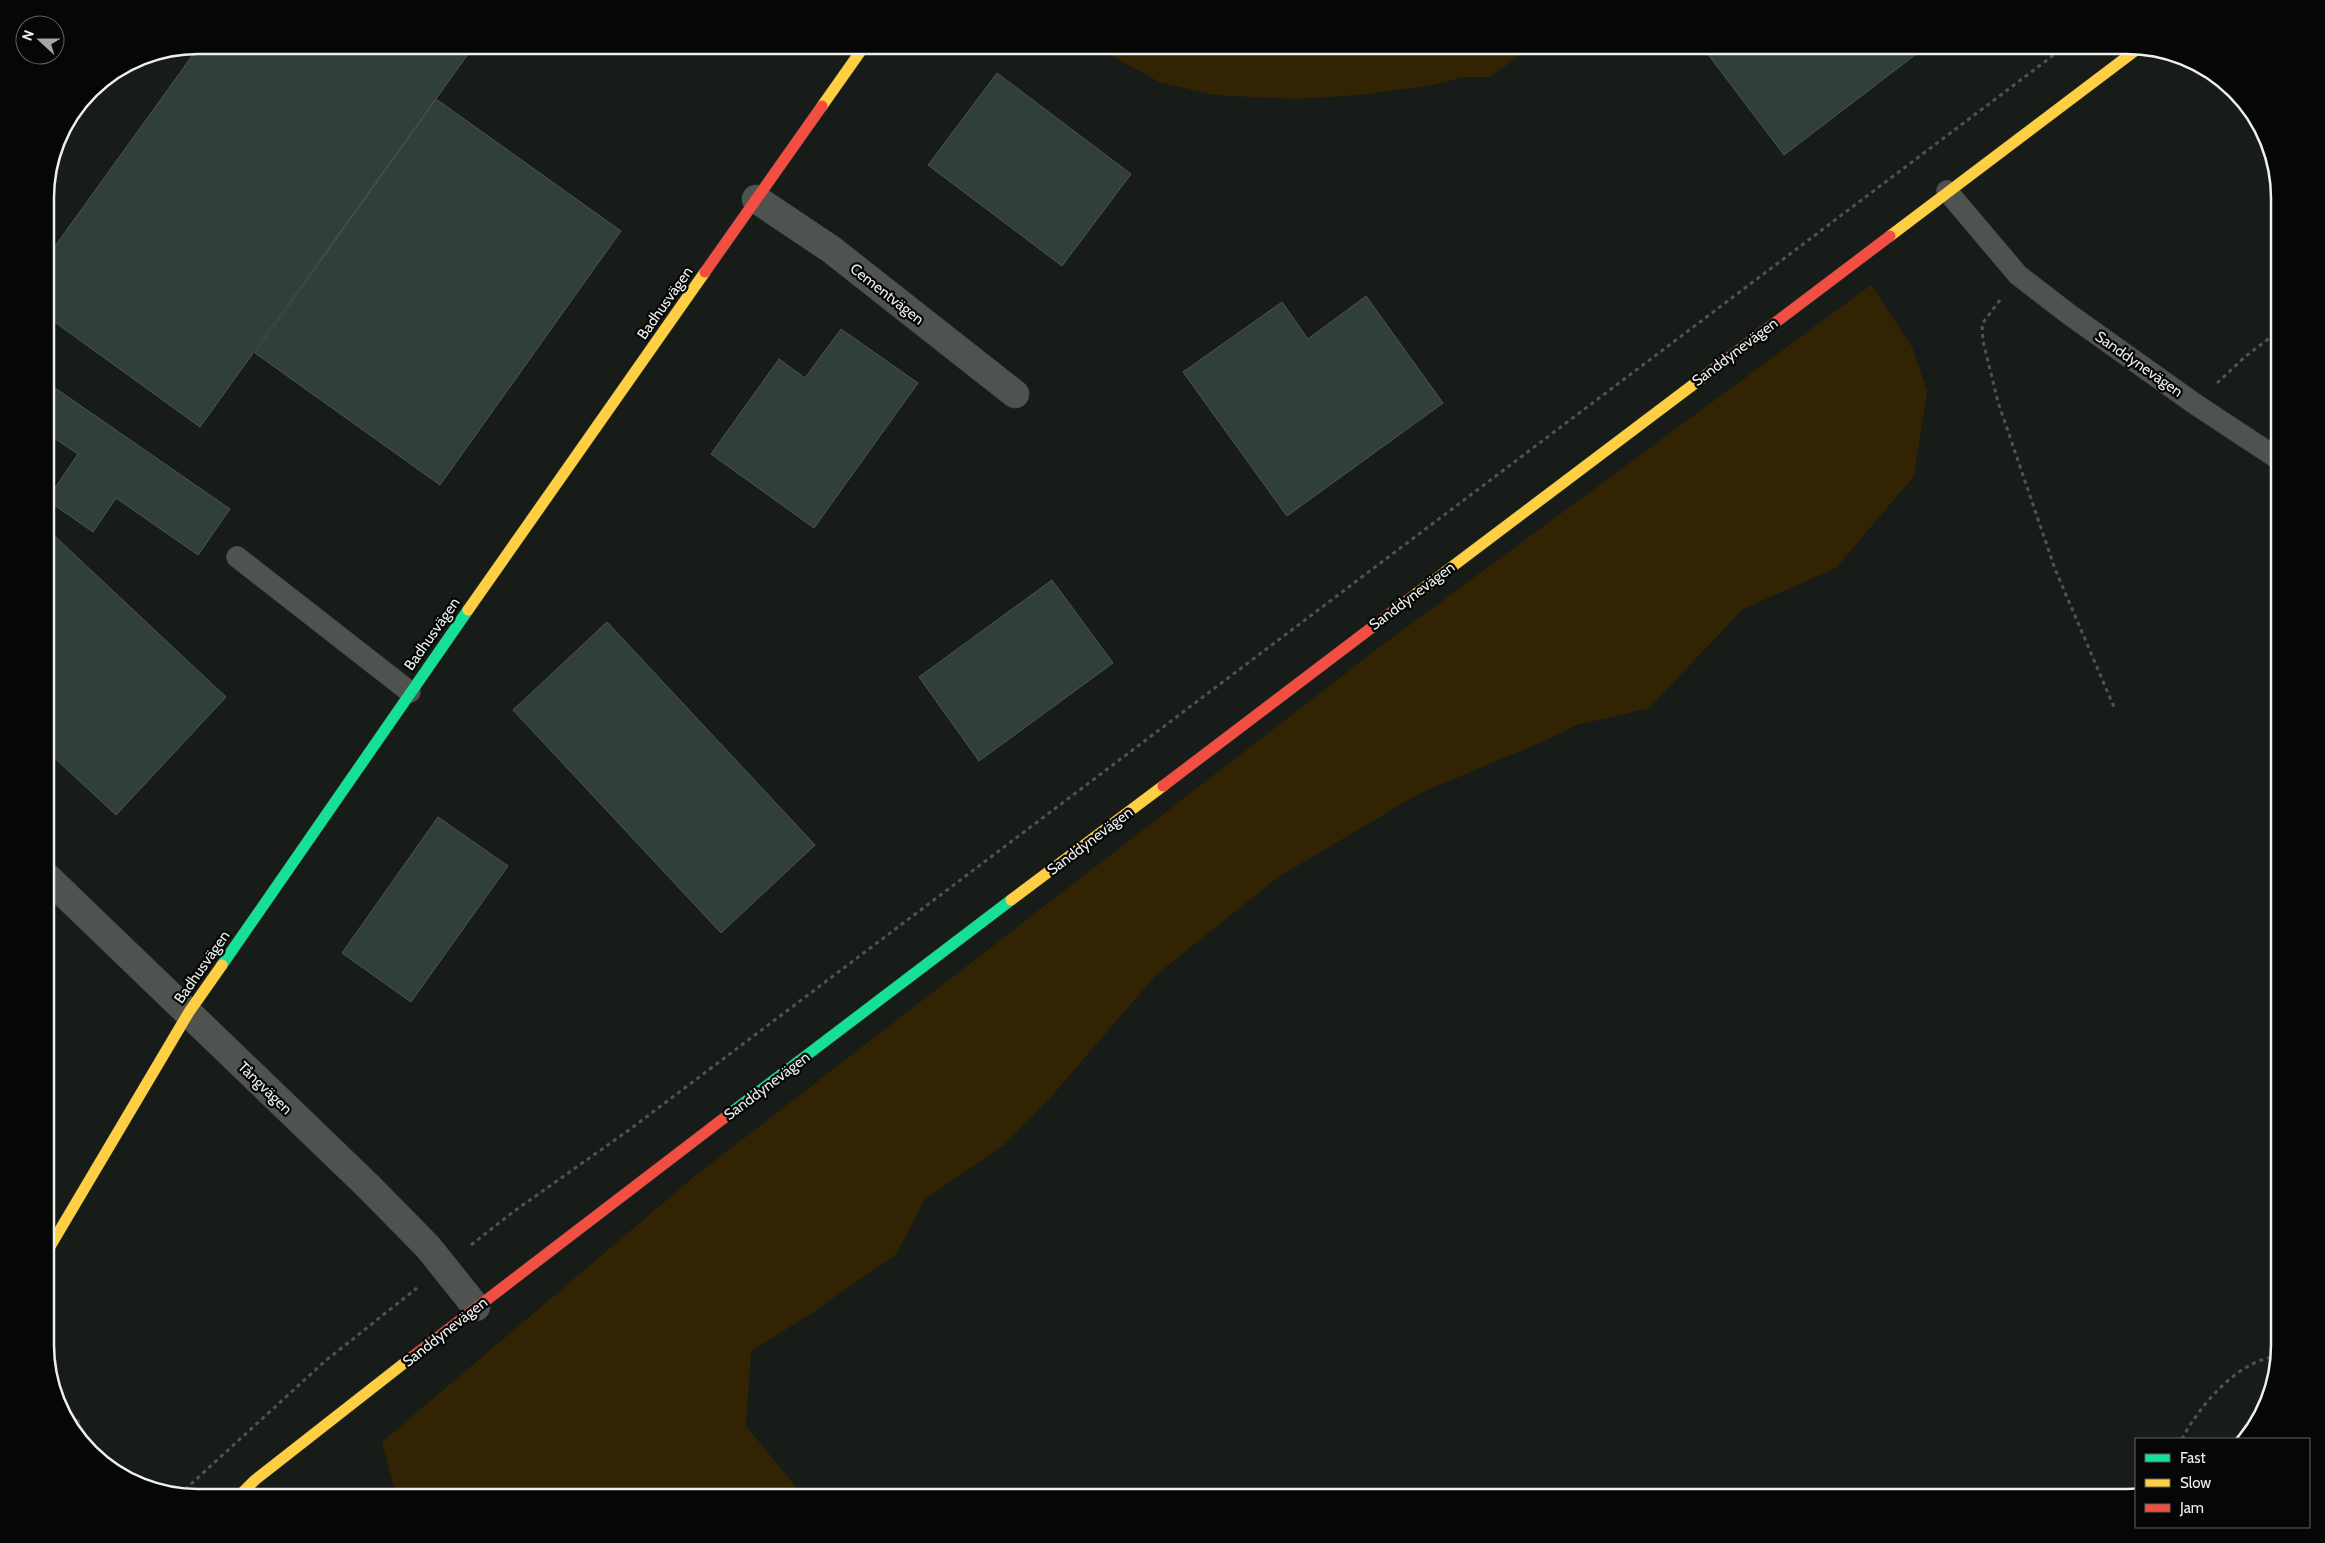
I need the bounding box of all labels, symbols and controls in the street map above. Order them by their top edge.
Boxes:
north arrow [15,15,65,65]
text: N [18,27,38,43]
street label: Cementvägen [846,260,928,328]
street label: Badhusvägen [633,263,697,343]
street label: Sanddynevägen [1689,314,1781,390]
street label: Sanddynevägen [2092,327,2186,401]
street label: Sanddynevägen [1366,558,1458,634]
street label: Badhusvägen [400,594,464,674]
street label: Sanddynevägen [1044,803,1136,879]
street label: Badhusvägen [170,927,234,1007]
street label: Sanddynevägen [721,1048,813,1124]
street label: Tångvägen [234,1058,296,1118]
street label: Sanddynevägen [399,1293,491,1371]
legend [2135,1438,2310,1528]
text: Fast [2180,1449,2205,1467]
text: Slow [2180,1474,2211,1492]
text: Jam [2179,1499,2204,1517]

